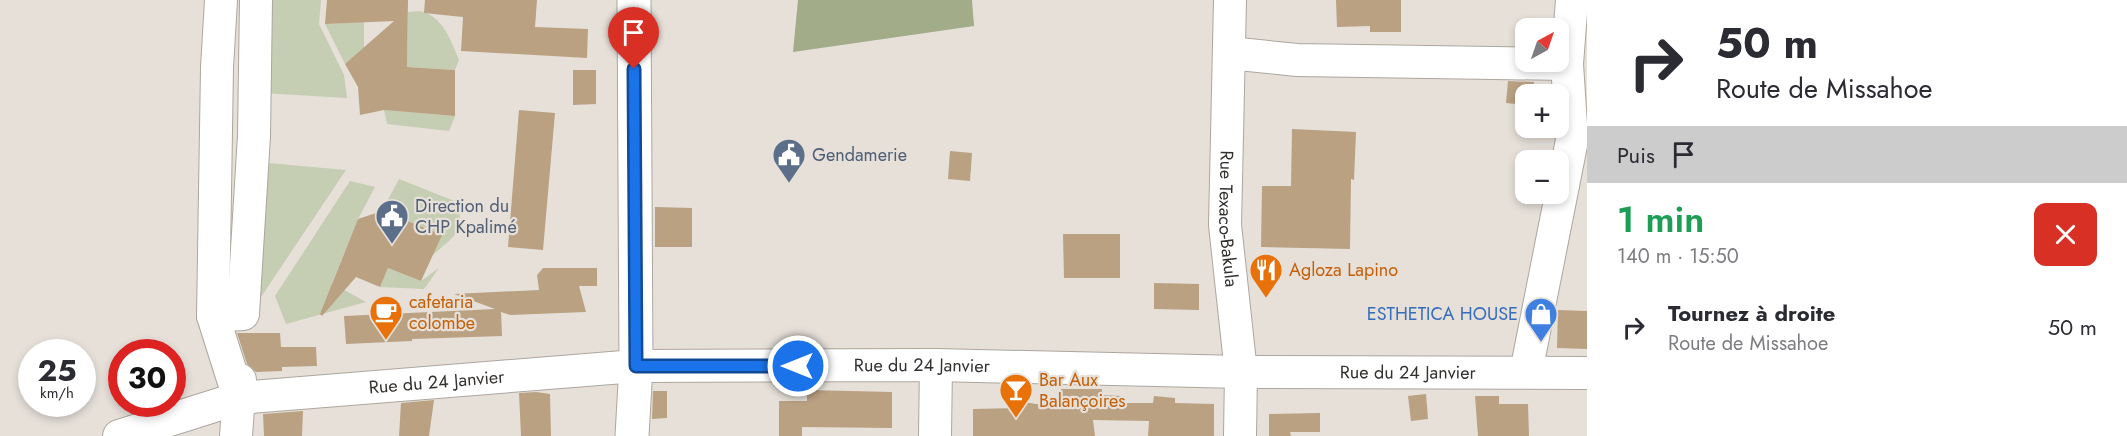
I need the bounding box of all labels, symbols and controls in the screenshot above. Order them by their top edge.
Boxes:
pin [608,7,659,69]
text: 50 m [1716,13,1818,74]
icon: arrive [617,16,650,49]
north arrow [1515,18,1569,72]
map controls [1515,18,1569,204]
icon: right [1617,24,1695,102]
text: Route de Missahoe [1716,69,1932,108]
button: + [1515,84,1569,138]
public building icon: Gendamerie [771,137,807,184]
icon: arrive [1667,138,1700,171]
text: Puis [1617,139,1655,171]
place label: Gendamerie [812,142,907,168]
street label: Rue Texaco-Bakula [1212,150,1245,288]
button: − [1515,150,1569,204]
place label: Direction du CHP Kpalimé [415,193,517,240]
text: 1 min [1617,193,1704,245]
public building icon: Direction du CHP Kpalimé [374,198,410,245]
button: close [2034,203,2097,266]
text: 140 m · 15:50 [1617,242,1739,271]
restaurant icon: Agloza Lapino [1248,252,1284,299]
place label: Agloza Lapino [1289,257,1398,283]
place label: cafetaria colombe [409,289,475,336]
cafe icon: cafetaria colombe [368,294,404,341]
shop icon: ESTHETICA HOUSE [1523,296,1559,343]
text: Tournez à droite [1668,297,1835,329]
place label: ESTHETICA HOUSE [1367,301,1518,327]
icon: right [1617,311,1650,344]
text: 50 m [2048,311,2097,343]
text: Route de Missahoe [1668,329,1828,358]
position arrow [766,334,830,398]
speed limit sign: 30 [108,339,186,417]
text: 25 [37,349,77,392]
street label: Rue du 24 Janvier [854,352,991,379]
street label: Rue du 24 Janvier [1340,359,1477,386]
street label: Rue du 24 Janvier [368,364,506,401]
place label: Bar Aux Balançoires [1039,367,1126,414]
bar icon: Bar Aux Balançoires [998,372,1034,419]
text: km/h [40,382,74,404]

